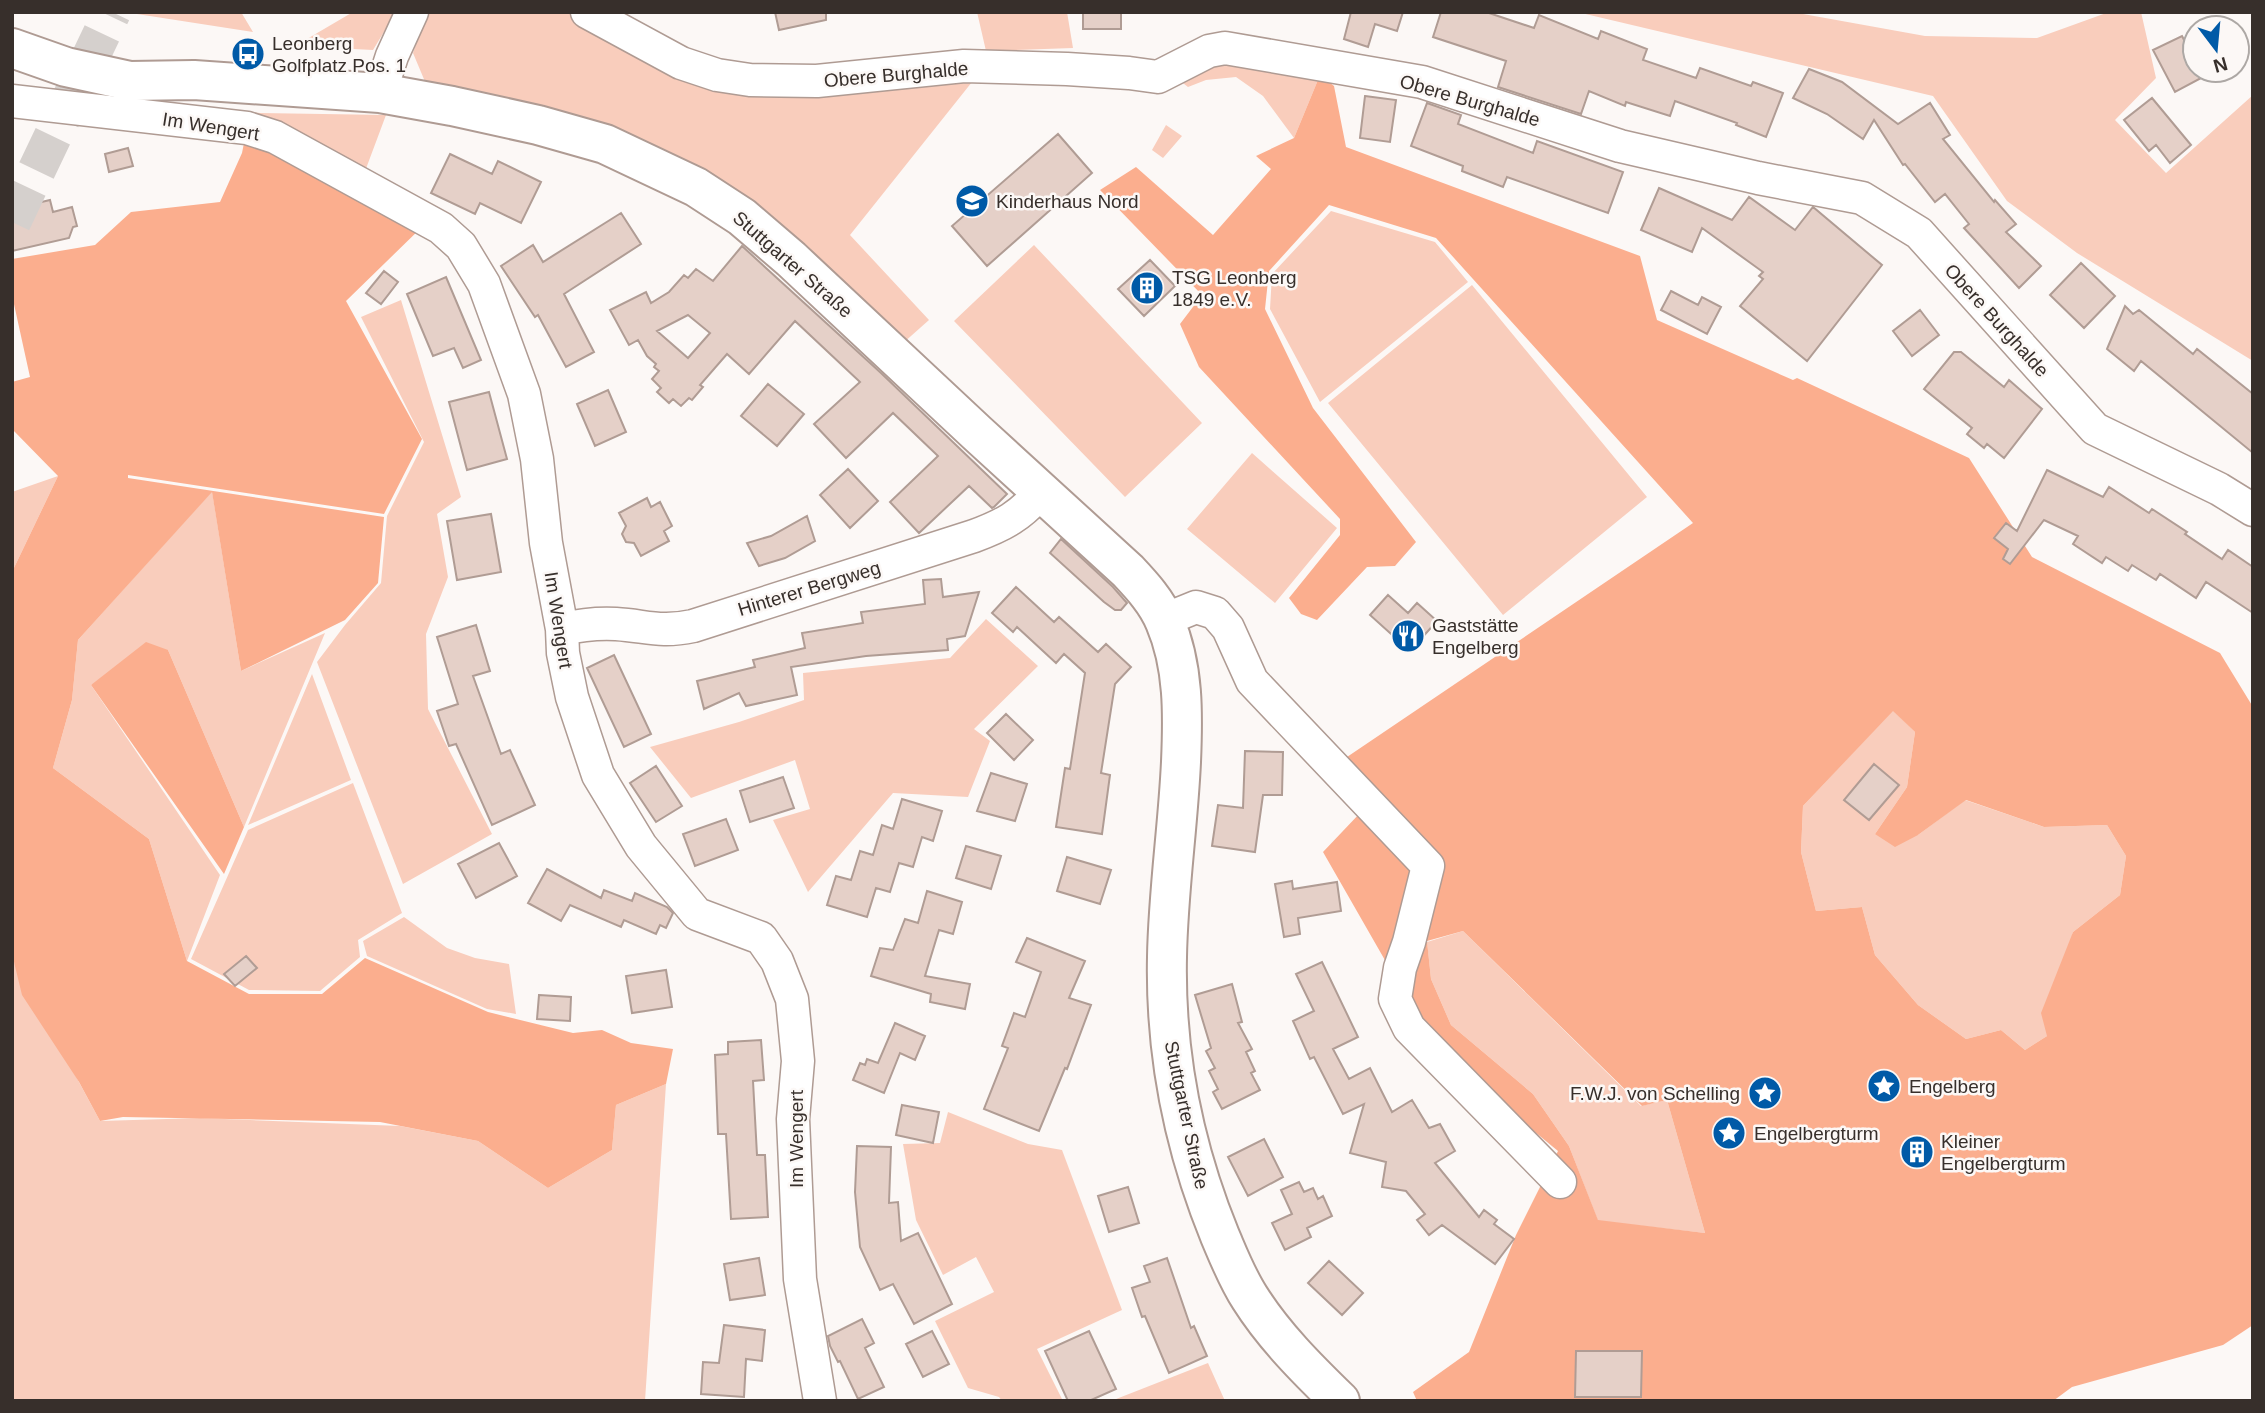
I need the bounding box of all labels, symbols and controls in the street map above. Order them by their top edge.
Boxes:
north arrow [2181,14,2251,84]
place label: Leonberg Golfplatz Pos. 1 [272,33,406,76]
bus stop icon: Leonberg Golfplatz Pos. 1 [229,35,267,73]
text: N [2211,53,2230,77]
street label: Obere Burghalde [823,58,969,91]
street label: Obere Burghalde [1397,70,1542,131]
street label: Im Wengert [161,108,262,145]
school or university icon: Kinderhaus Nord [953,182,991,220]
place label: Kinderhaus Nord [996,191,1139,212]
street label: Stuttgarter Straße [729,207,857,322]
street label: Obere Burghalde [1940,260,2053,381]
place label: TSG Leonberg 1849 e.V. [1172,267,1297,310]
building icon: TSG Leonberg 1849 e.V. [1128,269,1166,307]
street label: Hinterer Bergweg [735,557,883,620]
street label: Im Wengert [540,570,577,671]
place label: Gaststätte Engelberg [1432,615,1519,658]
restaurant icon: Gaststätte Engelberg [1389,617,1427,655]
street label: Stuttgarter Straße [1161,1039,1212,1191]
place icon: Engelberg [1865,1067,1903,1105]
place icon: F.W.J. von Schelling [1746,1074,1784,1112]
place label: Engelberg [1909,1076,1996,1097]
place label: F.W.J. von Schelling [1570,1083,1740,1104]
street label: Im Wengert [786,1089,807,1188]
place icon: Engelbergturm [1710,1114,1748,1152]
place label: Engelbergturm [1754,1123,1879,1144]
place label: Kleiner Engelbergturm [1941,1131,2066,1174]
building icon: Kleiner Engelbergturm [1898,1133,1936,1171]

